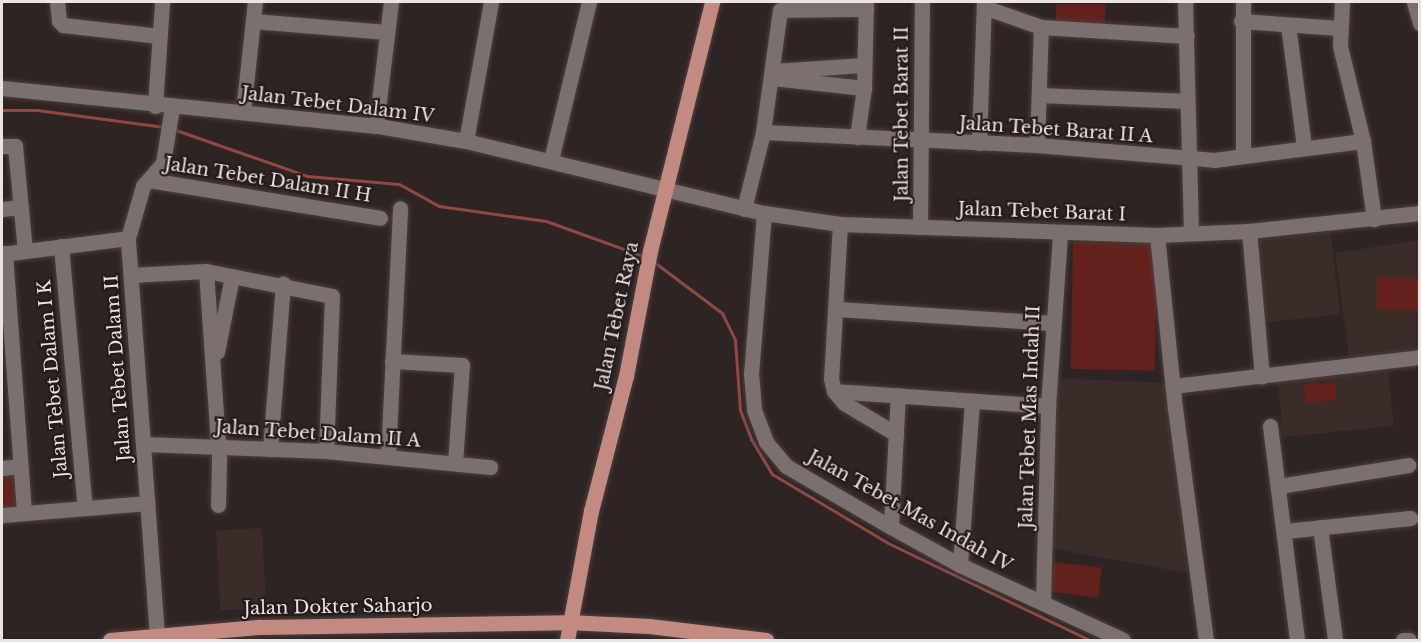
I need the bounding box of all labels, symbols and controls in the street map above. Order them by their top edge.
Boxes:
street label: Jalan Tebet Barat II [891,26,913,202]
street label: Jalan Tebet Dalam IV [240,82,436,128]
street label: Jalan Tebet Barat II A [958,112,1154,148]
street label: Jalan Tebet Dalam II H [163,153,373,207]
street label: Jalan Tebet Barat I [957,198,1127,226]
street label: Jalan Tebet Raya [591,239,643,393]
street label: Jalan Tebet Dalam II [101,274,135,462]
street label: Jalan Tebet Dalam I K [34,279,72,479]
street label: Jalan Tebet Mas Indah II [1015,305,1045,529]
street label: Jalan Tebet Dalam II A [214,416,422,452]
street label: Jalan Tebet Mas Indah IV [804,446,1016,576]
street label: Jalan Dokter Saharjo [243,595,433,619]

